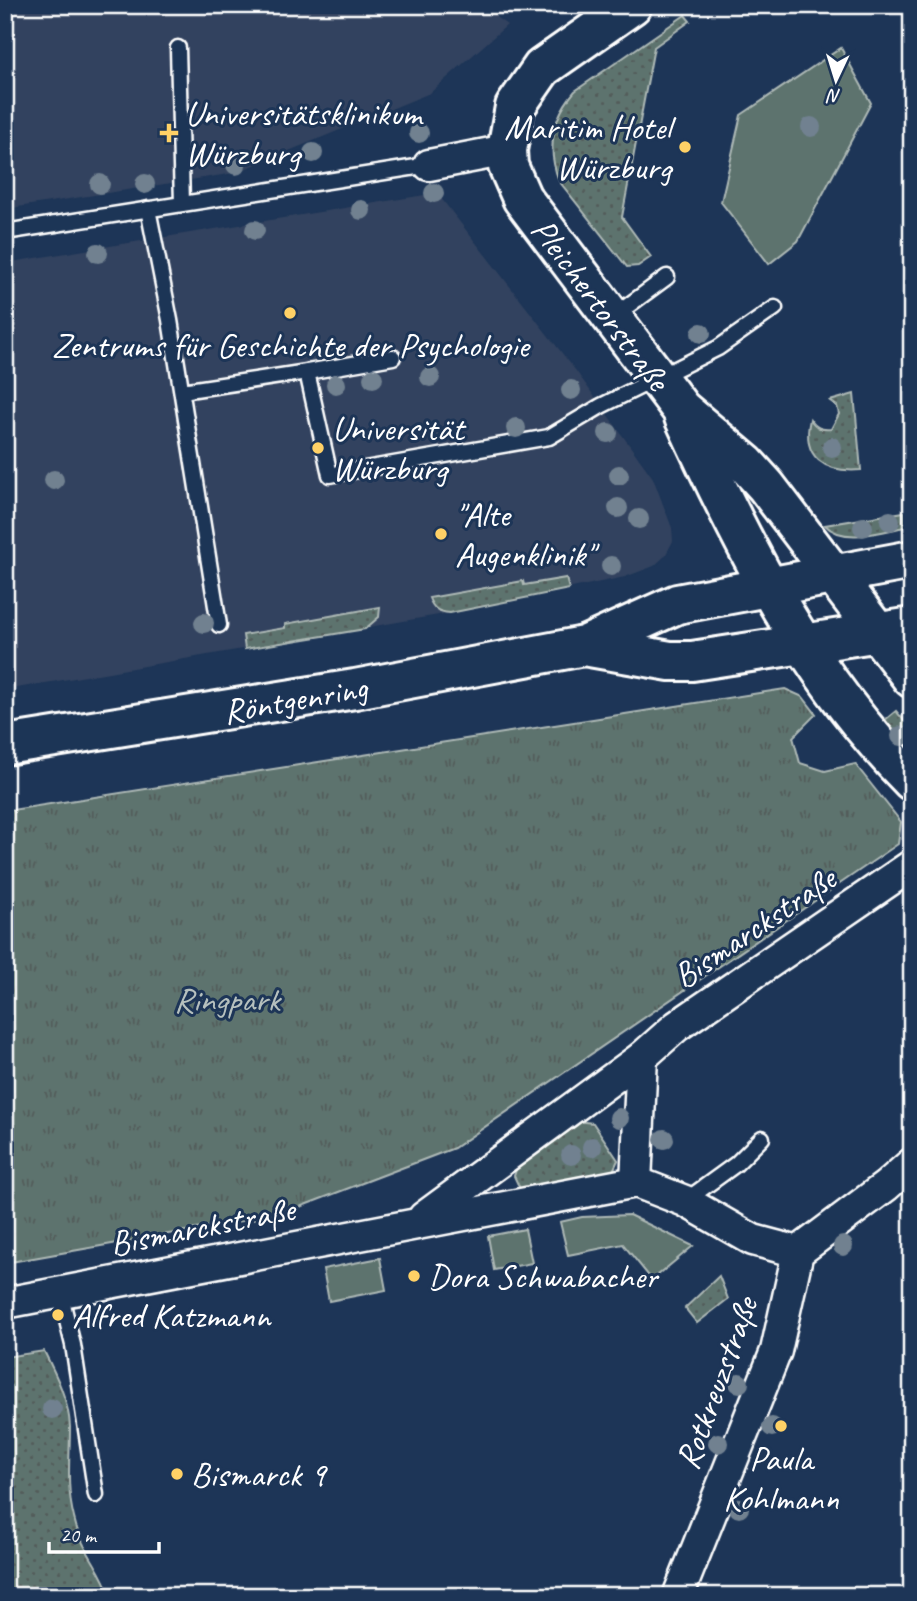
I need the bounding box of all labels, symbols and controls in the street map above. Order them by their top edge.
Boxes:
north arrow [802,46,872,116]
text: N [825,83,842,108]
place label: Universitätsklinikum Würzburg [185,91,425,176]
place label: Maritim Hotel Würzburg [504,105,677,190]
marker: Universitätsklinikum Würzburg [159,123,179,143]
marker: Maritim Hotel Würzburg [677,139,693,155]
street label: Pleichertorstraße [521,209,682,402]
marker: Zentrums für Geschichte der Psychologie [282,305,298,321]
place label: Zentrums für Geschichte der Psychologie [51,323,531,368]
place label: Universität Würzburg [332,406,467,491]
marker: Universität Würzburg [310,440,326,456]
place label: "Alte Augenklinik" [455,492,600,577]
marker: "Alte Augenklinik" [433,526,449,542]
street label: Röntgenring [220,664,372,734]
street label: Bismarckstraße [664,855,847,998]
park label: Ringpark [174,977,282,1022]
street label: Bismarckstraße [106,1186,301,1266]
place label: Dora Schwabacher [428,1254,660,1299]
marker: Dora Schwabacher [406,1268,422,1284]
street label: Rotkreuzstraße [665,1289,769,1475]
place label: Alfred Katzmann [72,1293,273,1338]
marker: Alfred Katzmann [50,1307,66,1323]
marker: Paula Kohlmann [773,1418,789,1434]
place label: Paula Kohlmann [723,1436,839,1521]
place label: Bismarck 9 [191,1452,329,1497]
marker: Bismarck 9 [169,1466,185,1482]
scale bar [49,1510,159,1554]
text: 20 m [60,1522,98,1548]

